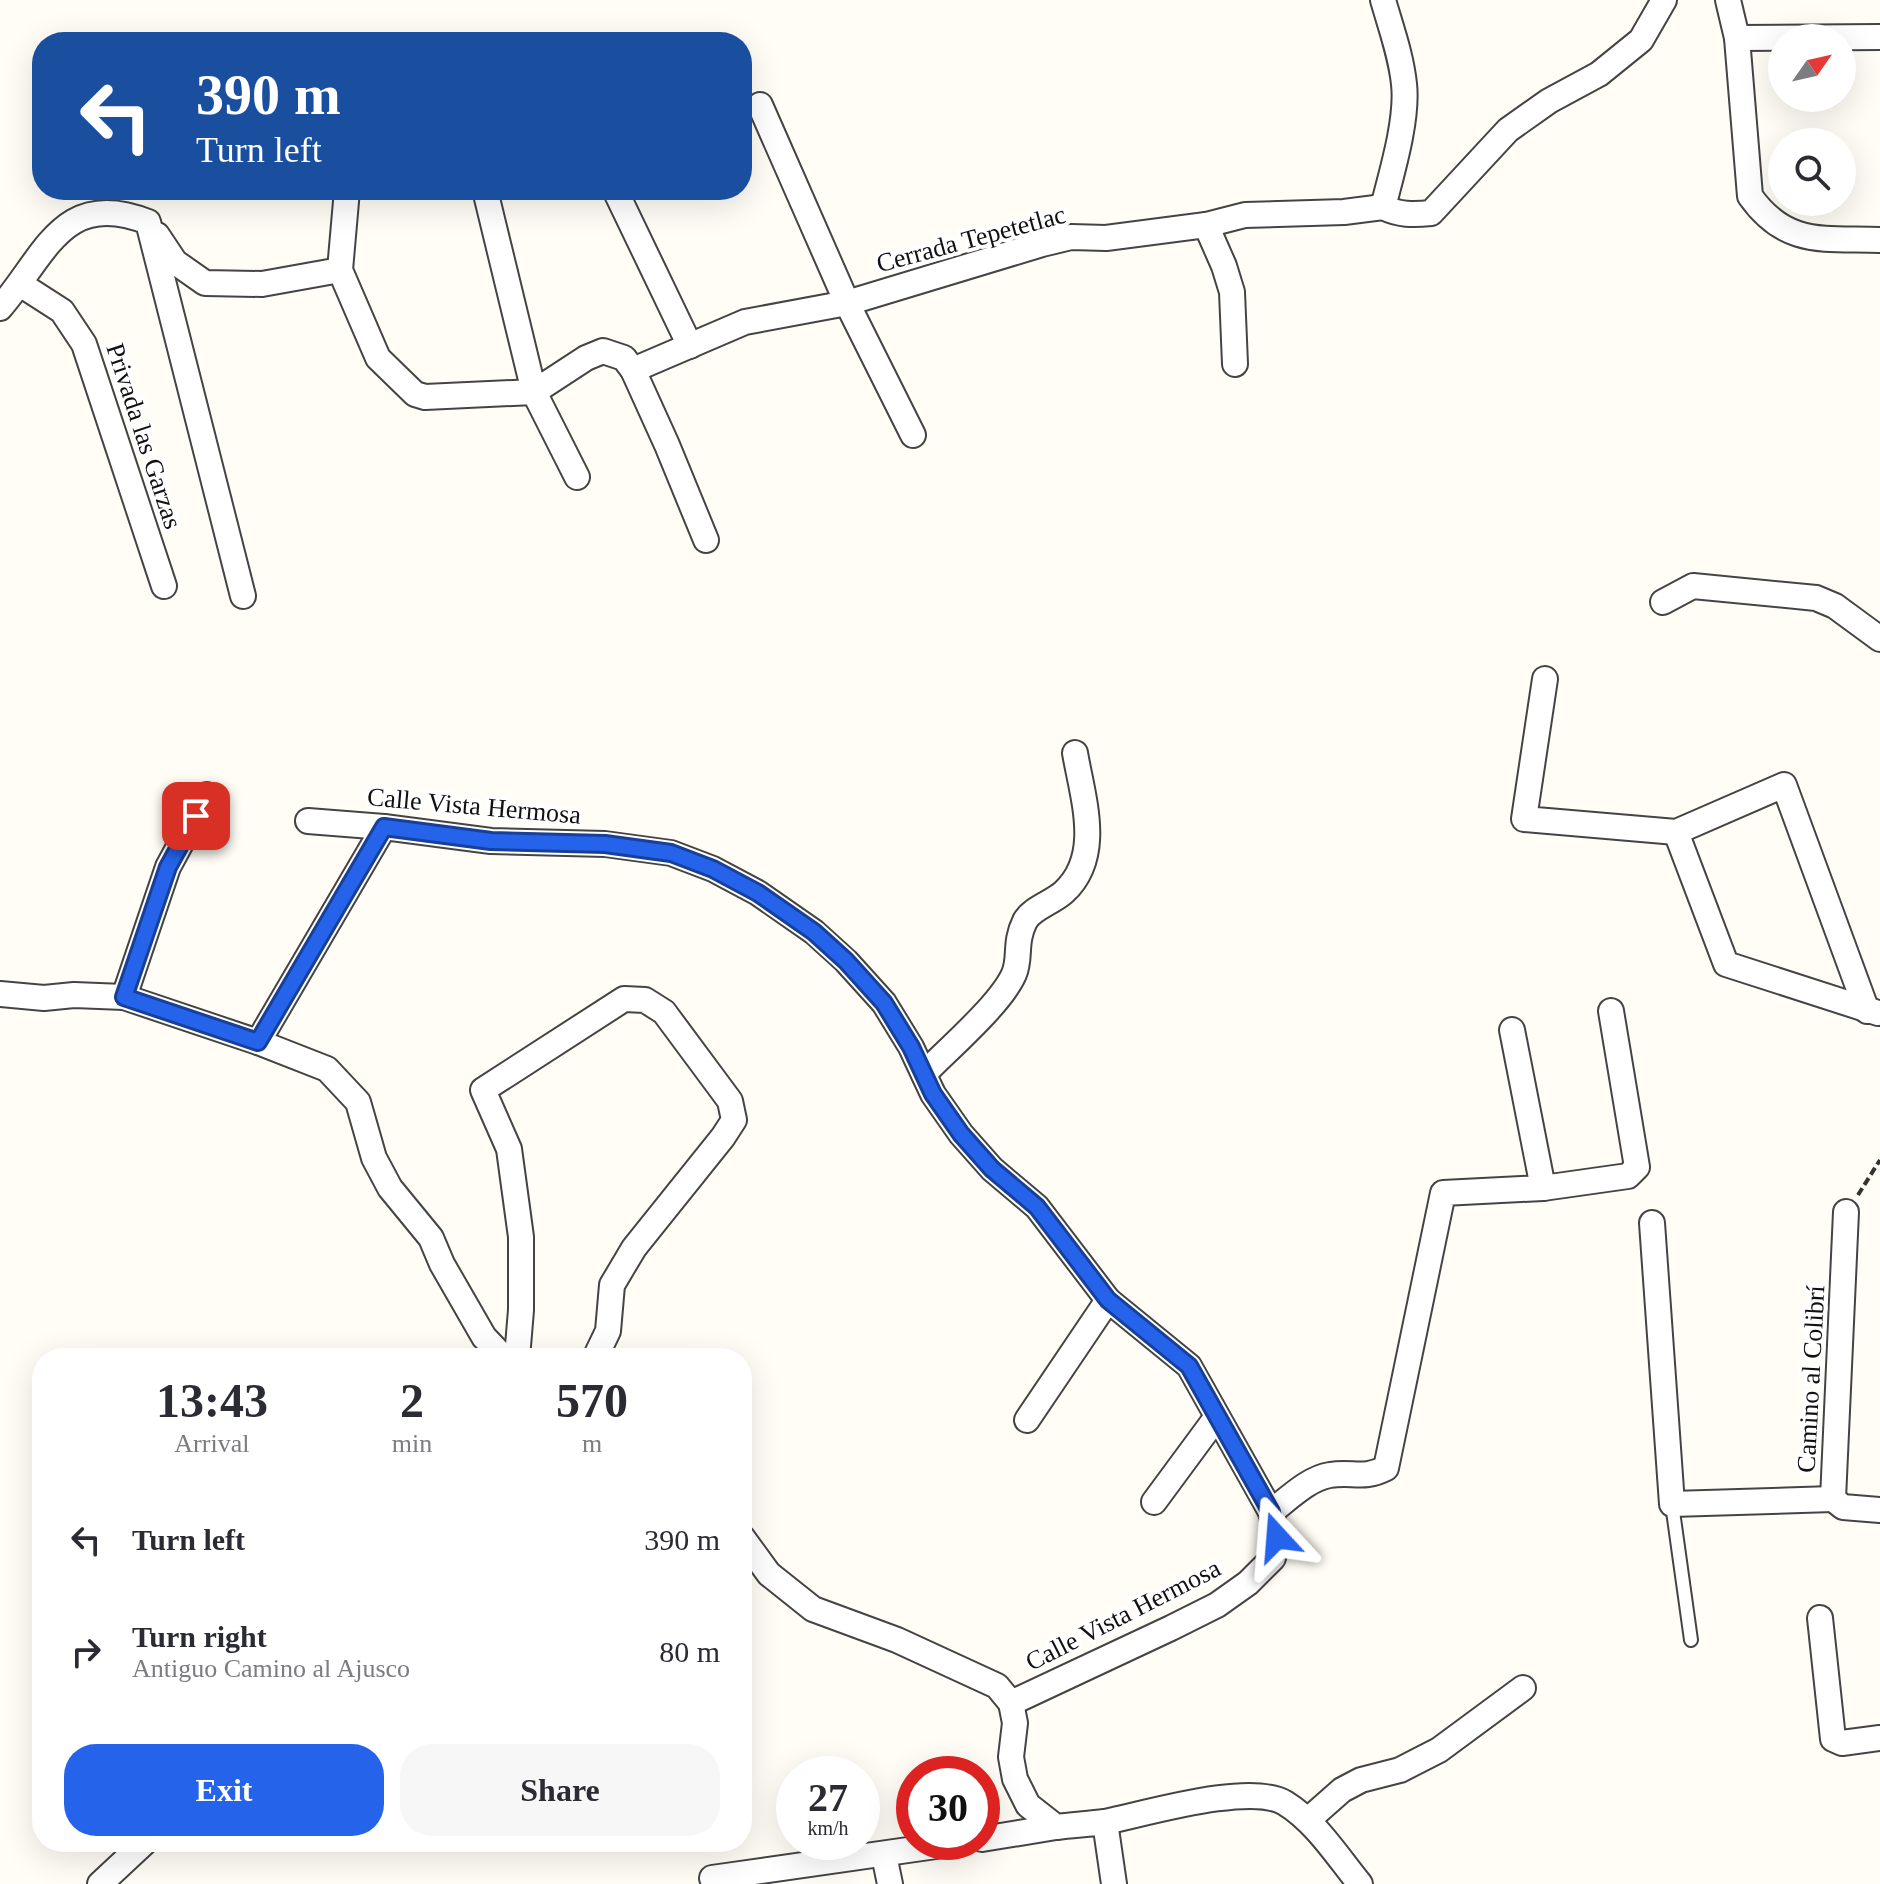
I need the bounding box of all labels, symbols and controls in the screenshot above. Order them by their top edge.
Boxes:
north arrow [1768,24,1856,112]
map controls [1768,24,1856,216]
icon: left [64,64,168,168]
text: 390 m [196,64,341,126]
button: search [1768,128,1856,216]
text: Turn left [196,130,322,170]
street label: Cerrada Tepetetlac [873,200,1069,278]
street label: Privada las Garzas [100,340,188,532]
pin [162,782,230,850]
street label: Calle Vista Hermosa [366,782,583,830]
icon: arrive [174,794,218,838]
street label: Camino al Colibrí [1792,1284,1830,1474]
text: 13:43 [156,1374,268,1427]
text: 2 [400,1374,424,1427]
text: 570 [556,1374,628,1427]
text: Arrival [174,1429,249,1458]
text: min [392,1429,432,1458]
text: m [582,1429,602,1458]
position arrow [1235,1495,1319,1579]
icon: left [64,1518,108,1562]
text: Turn left [132,1523,245,1556]
text: 390 m [644,1523,720,1556]
street label: Calle Vista Hermosa [1021,1553,1226,1677]
text: Turn right [132,1620,267,1653]
icon: right [64,1630,108,1674]
text: 80 m [659,1635,720,1668]
text: Antiguo Camino al Ajusco [132,1654,410,1683]
button: Exit [64,1744,384,1836]
button: Share [400,1744,720,1836]
speed limit sign: 30 [896,1756,1000,1860]
text: 27 [808,1775,848,1820]
text: km/h [807,1817,849,1839]

